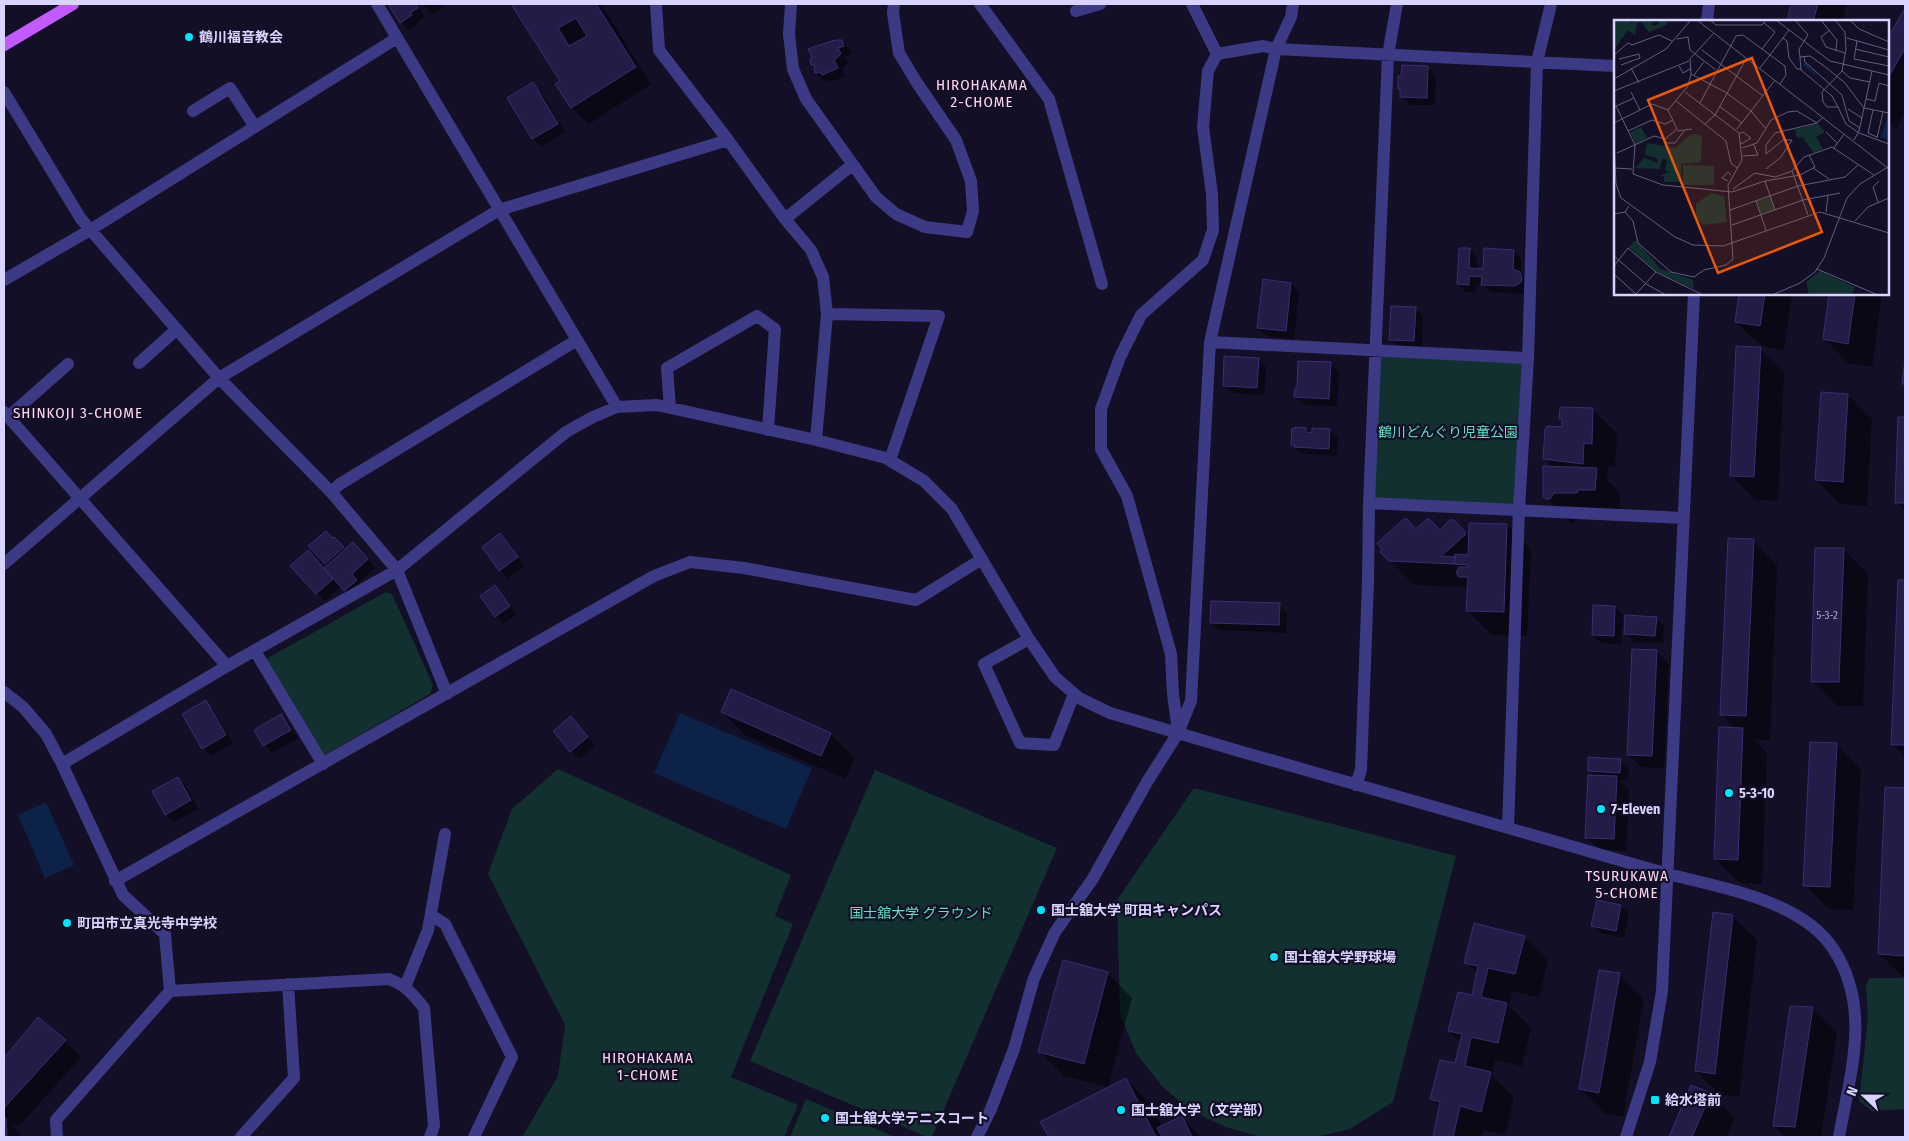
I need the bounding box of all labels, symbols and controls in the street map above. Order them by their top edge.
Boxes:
inset map [1614,20,1889,295]
place label: 鶴川福音教会 [199,29,283,46]
marker: 鶴川福音教会 [183,31,195,43]
district label: HIROHAKAMA 2-CHOME [936,76,1028,111]
district label: SHINKOJI 3-CHOME [13,404,143,422]
park label: 鶴川どんぐり児童公園 [1378,424,1518,441]
house number: 5-3-2 [1816,609,1838,622]
place label: 5-3-10 [1739,785,1775,802]
marker: 5-3-10 [1723,787,1735,799]
place label: 7-Eleven [1611,801,1660,818]
marker: 7-Eleven [1595,803,1607,815]
district label: TSURUKAWA 5-CHOME [1585,867,1669,902]
place label: 国士舘大学 町田キャンパス [1051,902,1222,919]
marker: 国士舘大学 町田キャンパス [1035,904,1047,916]
park label: 国士舘大学 グラウンド [849,905,993,922]
place label: 町田市立真光寺中学校 [77,915,217,932]
marker: 町田市立真光寺中学校 [61,917,73,929]
place label: 国士舘大学野球場 [1284,949,1396,966]
marker: 国士舘大学野球場 [1268,951,1280,963]
district label: HIROHAKAMA 1-CHOME [602,1049,694,1084]
north arrow [1839,1071,1889,1121]
text: N [1843,1084,1862,1098]
place label: 給水塔前 [1665,1092,1721,1109]
marker: 給水塔前 [1649,1094,1661,1106]
place label: 国士舘大学（文学部） [1131,1102,1271,1119]
marker: 国士舘大学（文学部） [1115,1104,1127,1116]
place label: 国士舘大学テニスコート [835,1110,989,1127]
marker: 国士舘大学テニスコート [819,1112,831,1124]

